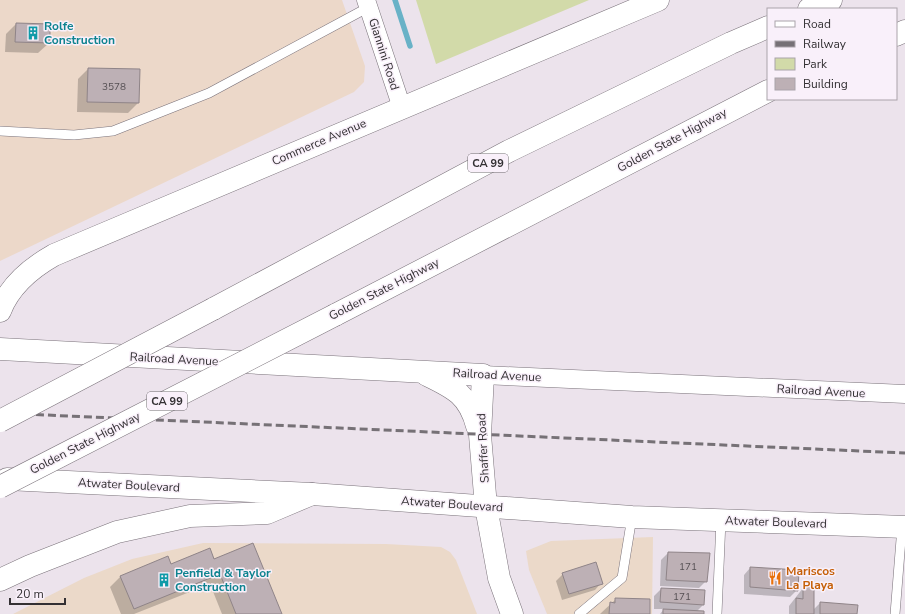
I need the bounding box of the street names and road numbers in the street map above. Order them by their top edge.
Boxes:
street label: Giannini Road [365,16,403,92]
street label: Golden State Highway [614,104,730,176]
street label: Commerce Avenue [269,115,369,169]
road number: CA 99 [468,154,508,172]
street label: Golden State Highway [326,254,443,324]
street label: Railroad Avenue [129,349,219,369]
street label: Railroad Avenue [452,365,542,385]
street label: Railroad Avenue [776,381,866,401]
road number: CA 99 [147,392,187,410]
street label: Golden State Highway [27,408,144,478]
street label: Shaffer Road [473,413,493,483]
street label: Atwater Boulevard [78,474,180,496]
street label: Atwater Boulevard [401,492,503,516]
street label: Atwater Boulevard [725,512,827,532]

